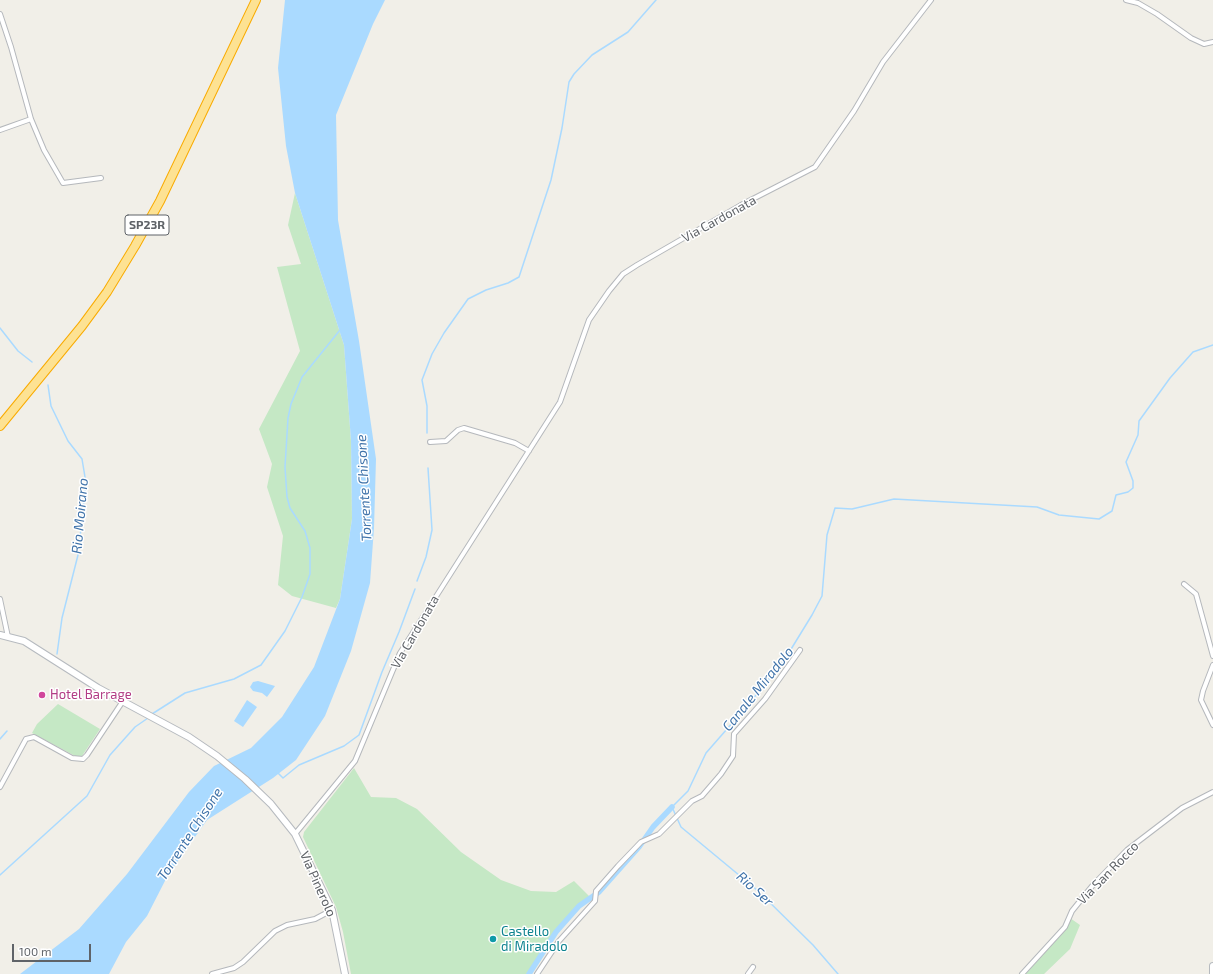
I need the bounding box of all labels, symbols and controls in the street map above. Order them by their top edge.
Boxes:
street label: Via Cardonata [679,192,759,246]
road number: SP23R [125,215,169,235]
water label: Torrente Chisone [353,434,375,542]
water label: Rio Moirano [68,477,92,555]
street label: Via Cardonata [388,592,442,672]
water label: Canale Miradolo [719,643,797,735]
place label: Hotel Barrage [50,687,132,703]
marker: Hotel Barrage [37,690,47,700]
water label: Torrente Chisone [154,785,226,883]
street label: Via San Rocco [1074,838,1142,908]
street label: Via Pinerolo [297,849,339,919]
water label: Rio Ser [733,868,777,910]
place label: Castello di Miradolo [501,924,568,955]
marker: Castello di Miradolo [488,934,498,944]
scale bar [14,936,93,962]
text: 100 m [19,944,51,958]

